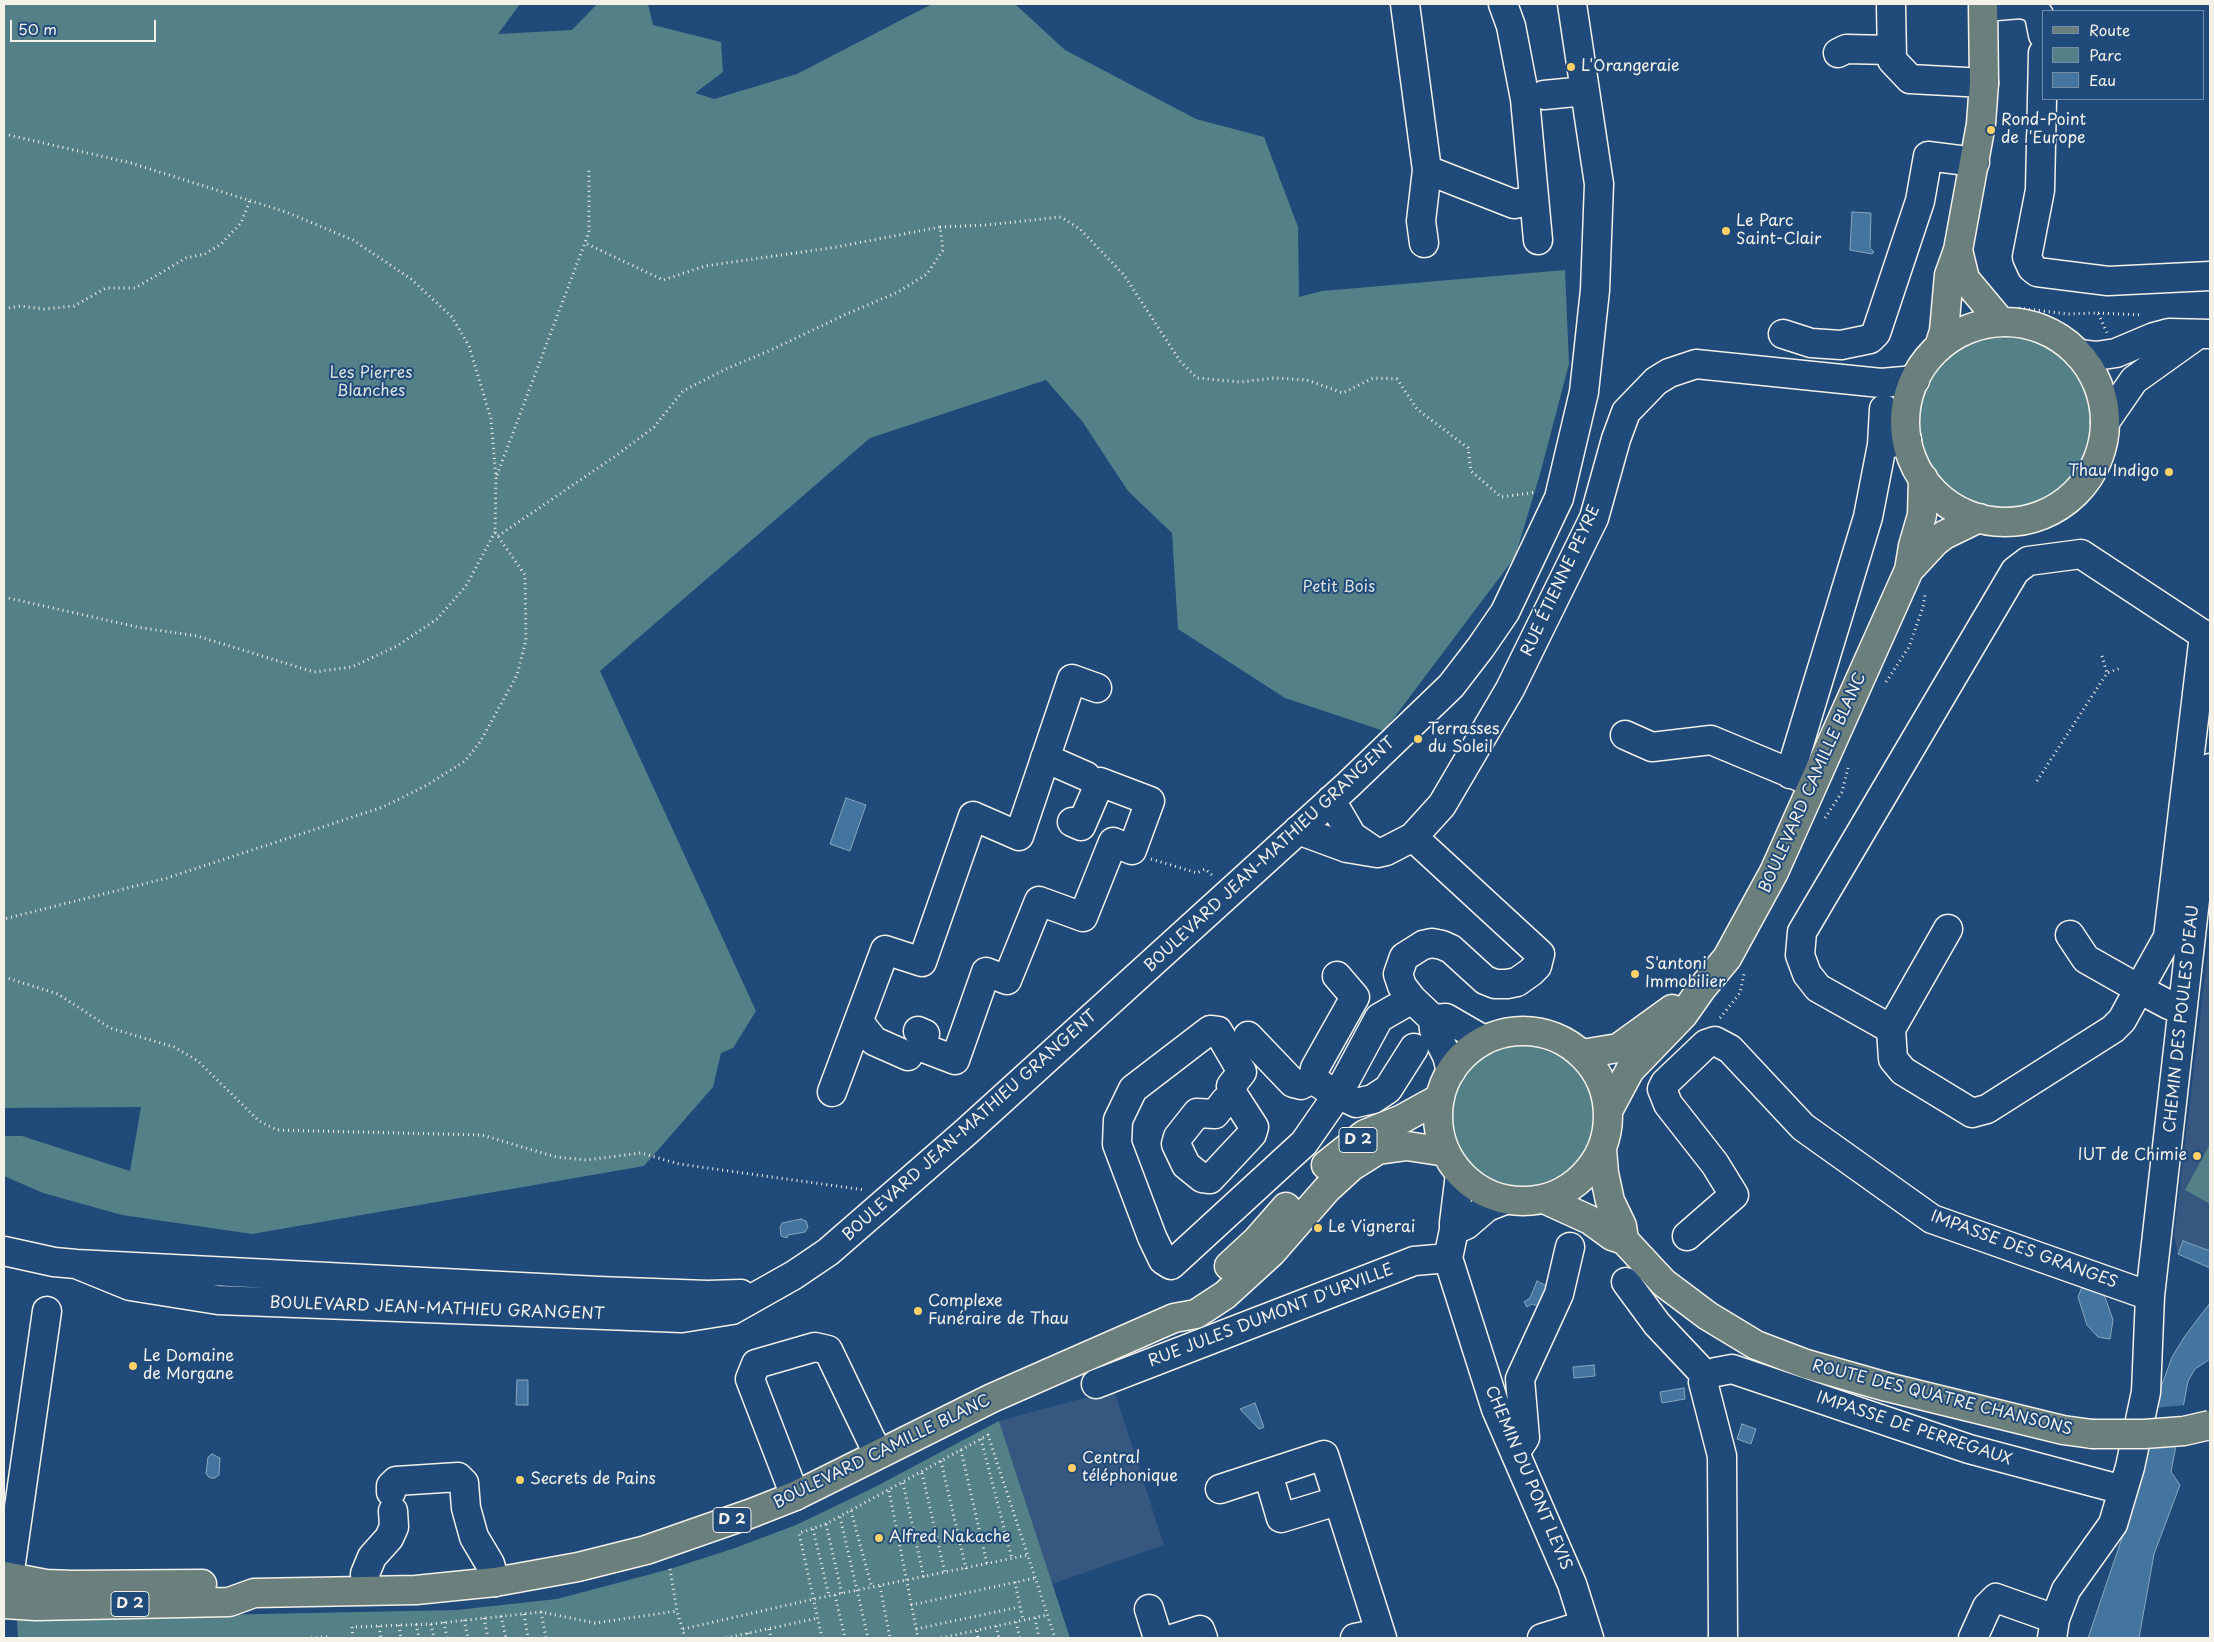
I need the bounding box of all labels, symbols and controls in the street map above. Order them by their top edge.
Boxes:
scale bar [12,10,159,42]
legend [2042,10,2204,100]
text: 50 m [18,17,57,40]
text: Route [2089,18,2130,41]
text: Parc [2089,43,2122,66]
place label: L'Orangeraie [1581,57,1680,77]
marker: L'Orangeraie [1565,61,1577,73]
text: Eau [2089,68,2116,91]
place label: Rond-Point de l'Europe [2001,111,2086,149]
marker: Rond-Point de l'Europe [1985,124,1997,136]
place label: Le Parc Saint-Clair [1736,212,1821,250]
marker: Le Parc Saint-Clair [1720,225,1732,237]
park label: Les Pierres Blanches [329,364,413,402]
place label: Thau Indigo [2068,462,2159,482]
marker: Thau Indigo [2163,466,2175,478]
street label: RUE ÉTIENNE PEYRE [1517,502,1605,660]
park label: Petit Bois [1303,578,1375,598]
street label: BOULEVARD CAMILLE BLANC [1756,670,1870,896]
place label: Terrasses du Soleil [1428,720,1499,758]
marker: Terrasses du Soleil [1412,733,1424,745]
street label: BOULEVARD JEAN-MATHIEU GRANGENT [1141,734,1399,976]
street label: CHEMIN DES POULES D'EAU [2160,904,2204,1134]
place label: S'antoni Immobilier [1645,955,1725,993]
marker: S'antoni Immobilier [1629,968,1641,980]
street label: BOULEVARD JEAN-MATHIEU GRANGENT [839,1007,1101,1245]
road number: D 2 [1339,1128,1377,1152]
place label: IUT de Chimie [2078,1146,2187,1166]
marker: IUT de Chimie [2191,1150,2203,1162]
street label: IMPASSE DES GRANGES [1928,1207,2120,1293]
place label: Le Vignerai [1328,1218,1415,1238]
marker: Le Vignerai [1312,1222,1324,1234]
street label: RUE JULES DUMONT D'URVILLE [1146,1260,1396,1372]
place label: Complexe Funéraire de Thau [928,1292,1069,1330]
street label: BOULEVARD JEAN-MATHIEU GRANGENT [269,1294,605,1324]
marker: Complexe Funéraire de Thau [912,1305,924,1317]
place label: Le Domaine de Morgane [143,1347,234,1385]
street label: ROUTE DES QUATRE CHANSONS [1810,1356,2074,1440]
marker: Le Domaine de Morgane [127,1360,139,1372]
street label: CHEMIN DU PONT LEVIS [1480,1383,1576,1573]
street label: IMPASSE DE PERREGAUX [1814,1388,2014,1470]
street label: BOULEVARD CAMILLE BLANC [770,1391,994,1513]
place label: Central téléphonique [1082,1449,1178,1487]
marker: Central téléphonique [1066,1462,1078,1474]
place label: Secrets de Pains [530,1470,656,1490]
marker: Secrets de Pains [514,1474,526,1486]
road number: D 2 [713,1508,751,1532]
place label: Alfred Nakache [889,1528,1011,1548]
marker: Alfred Nakache [873,1532,885,1544]
road number: D 2 [111,1592,149,1616]

